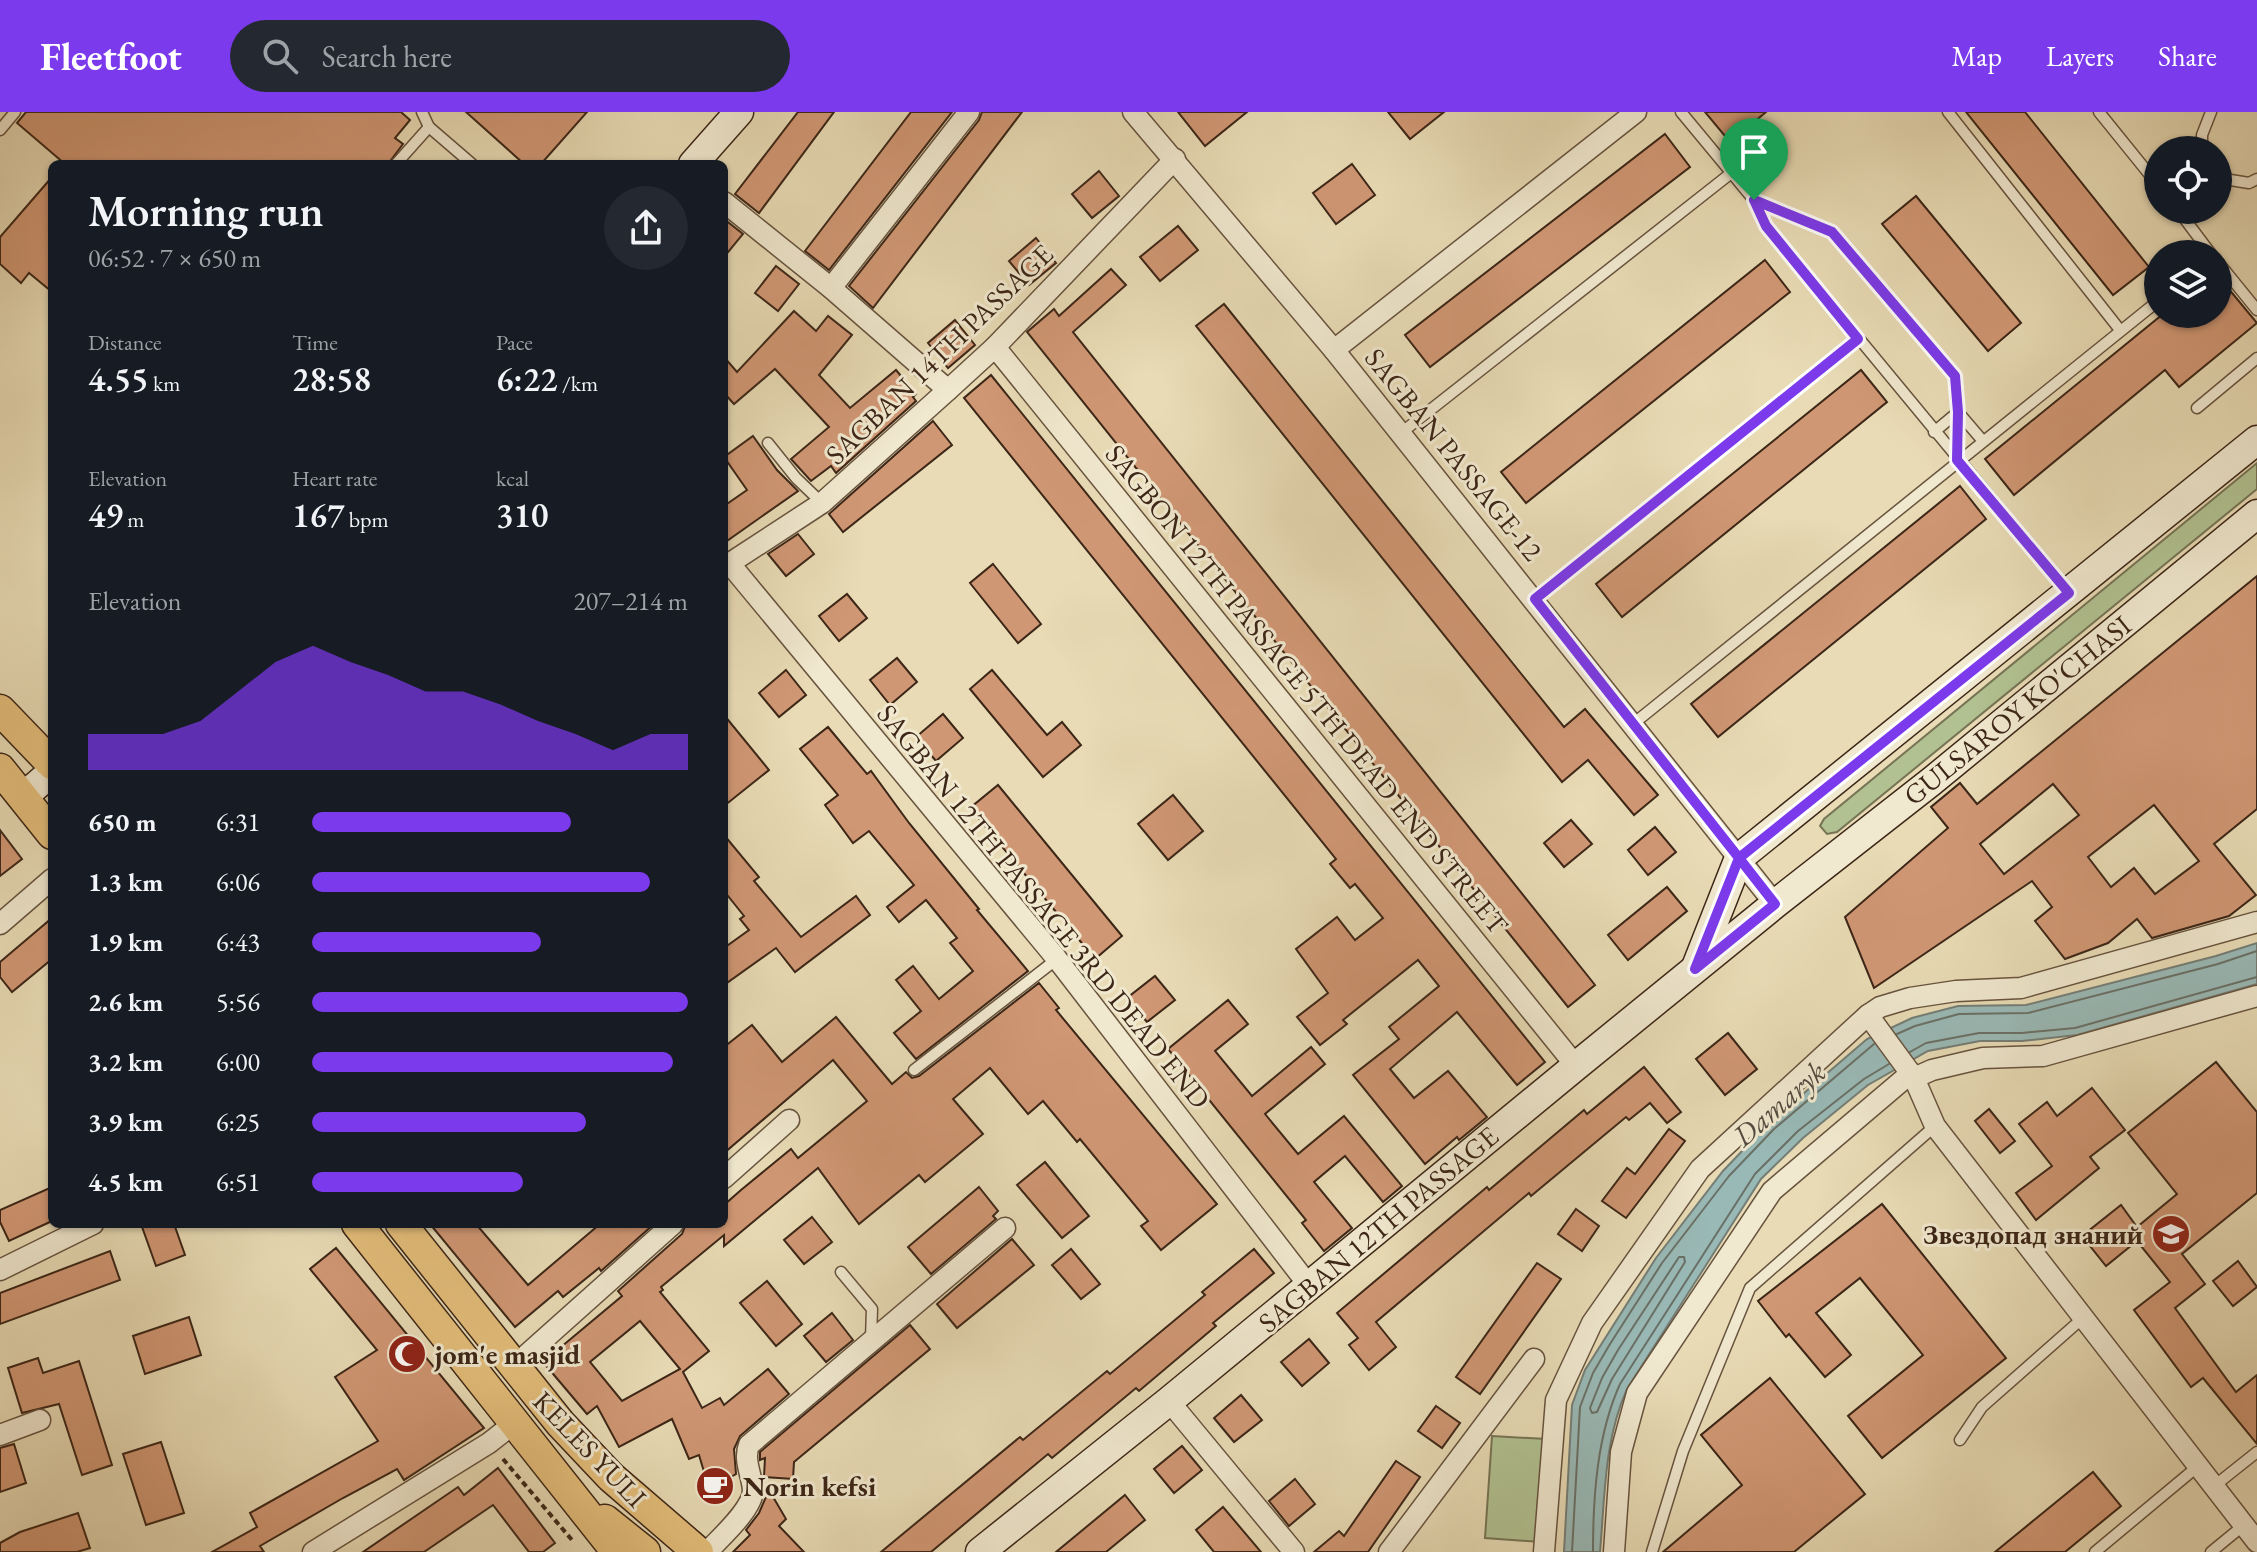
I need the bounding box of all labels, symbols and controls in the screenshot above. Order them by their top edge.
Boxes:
search box [230,20,790,92]
text: Fleetfoot [40,32,182,81]
icon: search [258,34,302,78]
text: Search here [322,37,452,76]
text: Map [1952,38,2002,74]
text: Layers [2046,38,2114,74]
text: Share [2158,38,2217,74]
pin [1720,118,1788,200]
icon: arrive [1732,130,1776,174]
map controls [2144,136,2232,328]
button: locate [2144,136,2232,224]
text: Morning run [88,182,324,239]
button: share [604,186,688,270]
street label: SAGBAN 14TH PASSAGE [818,236,1060,472]
button: layers [2144,240,2232,328]
text: 06:52 · 7 × 650 m [88,241,261,275]
text: Distance [88,328,161,357]
text: Time [292,328,338,357]
text: Pace [496,328,533,357]
street label: SAGBAN PASSAGE-12 [1357,340,1551,568]
text: 4.55 [88,357,149,401]
text: 28:58 [292,357,371,401]
text: 6:22 [496,357,558,401]
text: km [149,369,180,398]
text: /km [558,369,598,398]
street label: SAGBON 12TH PASSAGE 5TH DEAD END STREET [1098,437,1516,942]
text: Elevation [88,464,167,493]
text: Heart rate [292,464,377,493]
text: kcal [496,464,529,493]
text: 49 [88,493,123,537]
text: 167 [292,493,344,537]
text: 310 [496,493,548,537]
text: m [123,505,144,534]
text: bpm [344,505,389,534]
text: Elevation [88,584,182,618]
text: 207–214 m [573,584,688,618]
street label: GULSAROY KO'CHASI [1896,607,2139,813]
street label: SAGBAN 12TH PASSAGE 3RD DEAD END [869,696,1219,1116]
text: 650 m [88,805,156,839]
text: 6:31 [216,805,260,839]
text: 1.3 km [88,865,163,899]
text: 6:06 [216,865,260,899]
text: 1.9 km [88,925,163,959]
text: 6:43 [216,925,260,959]
text: 2.6 km [88,985,163,1019]
text: 5:56 [216,985,260,1019]
text: 3.2 km [88,1045,163,1079]
text: 6:00 [216,1045,260,1079]
water label: Damaryk [1723,1052,1834,1156]
text: 3.9 km [88,1105,163,1139]
text: 6:25 [216,1105,260,1139]
street label: SAGBAN 12TH PASSAGE [1251,1118,1506,1340]
text: 4.5 km [88,1165,163,1199]
text: 6:51 [216,1165,260,1199]
school or university icon: Звездопад знаний [2150,1213,2192,1255]
place label: Звездопад знаний [1923,1216,2143,1252]
mosque icon: jom'e masjid [386,1333,428,1375]
place label: jom'e masjid [433,1336,581,1372]
street label: KELES YULI [526,1383,655,1515]
cafe icon: Norin kefsi [694,1465,736,1507]
place label: Norin kefsi [743,1468,876,1504]

